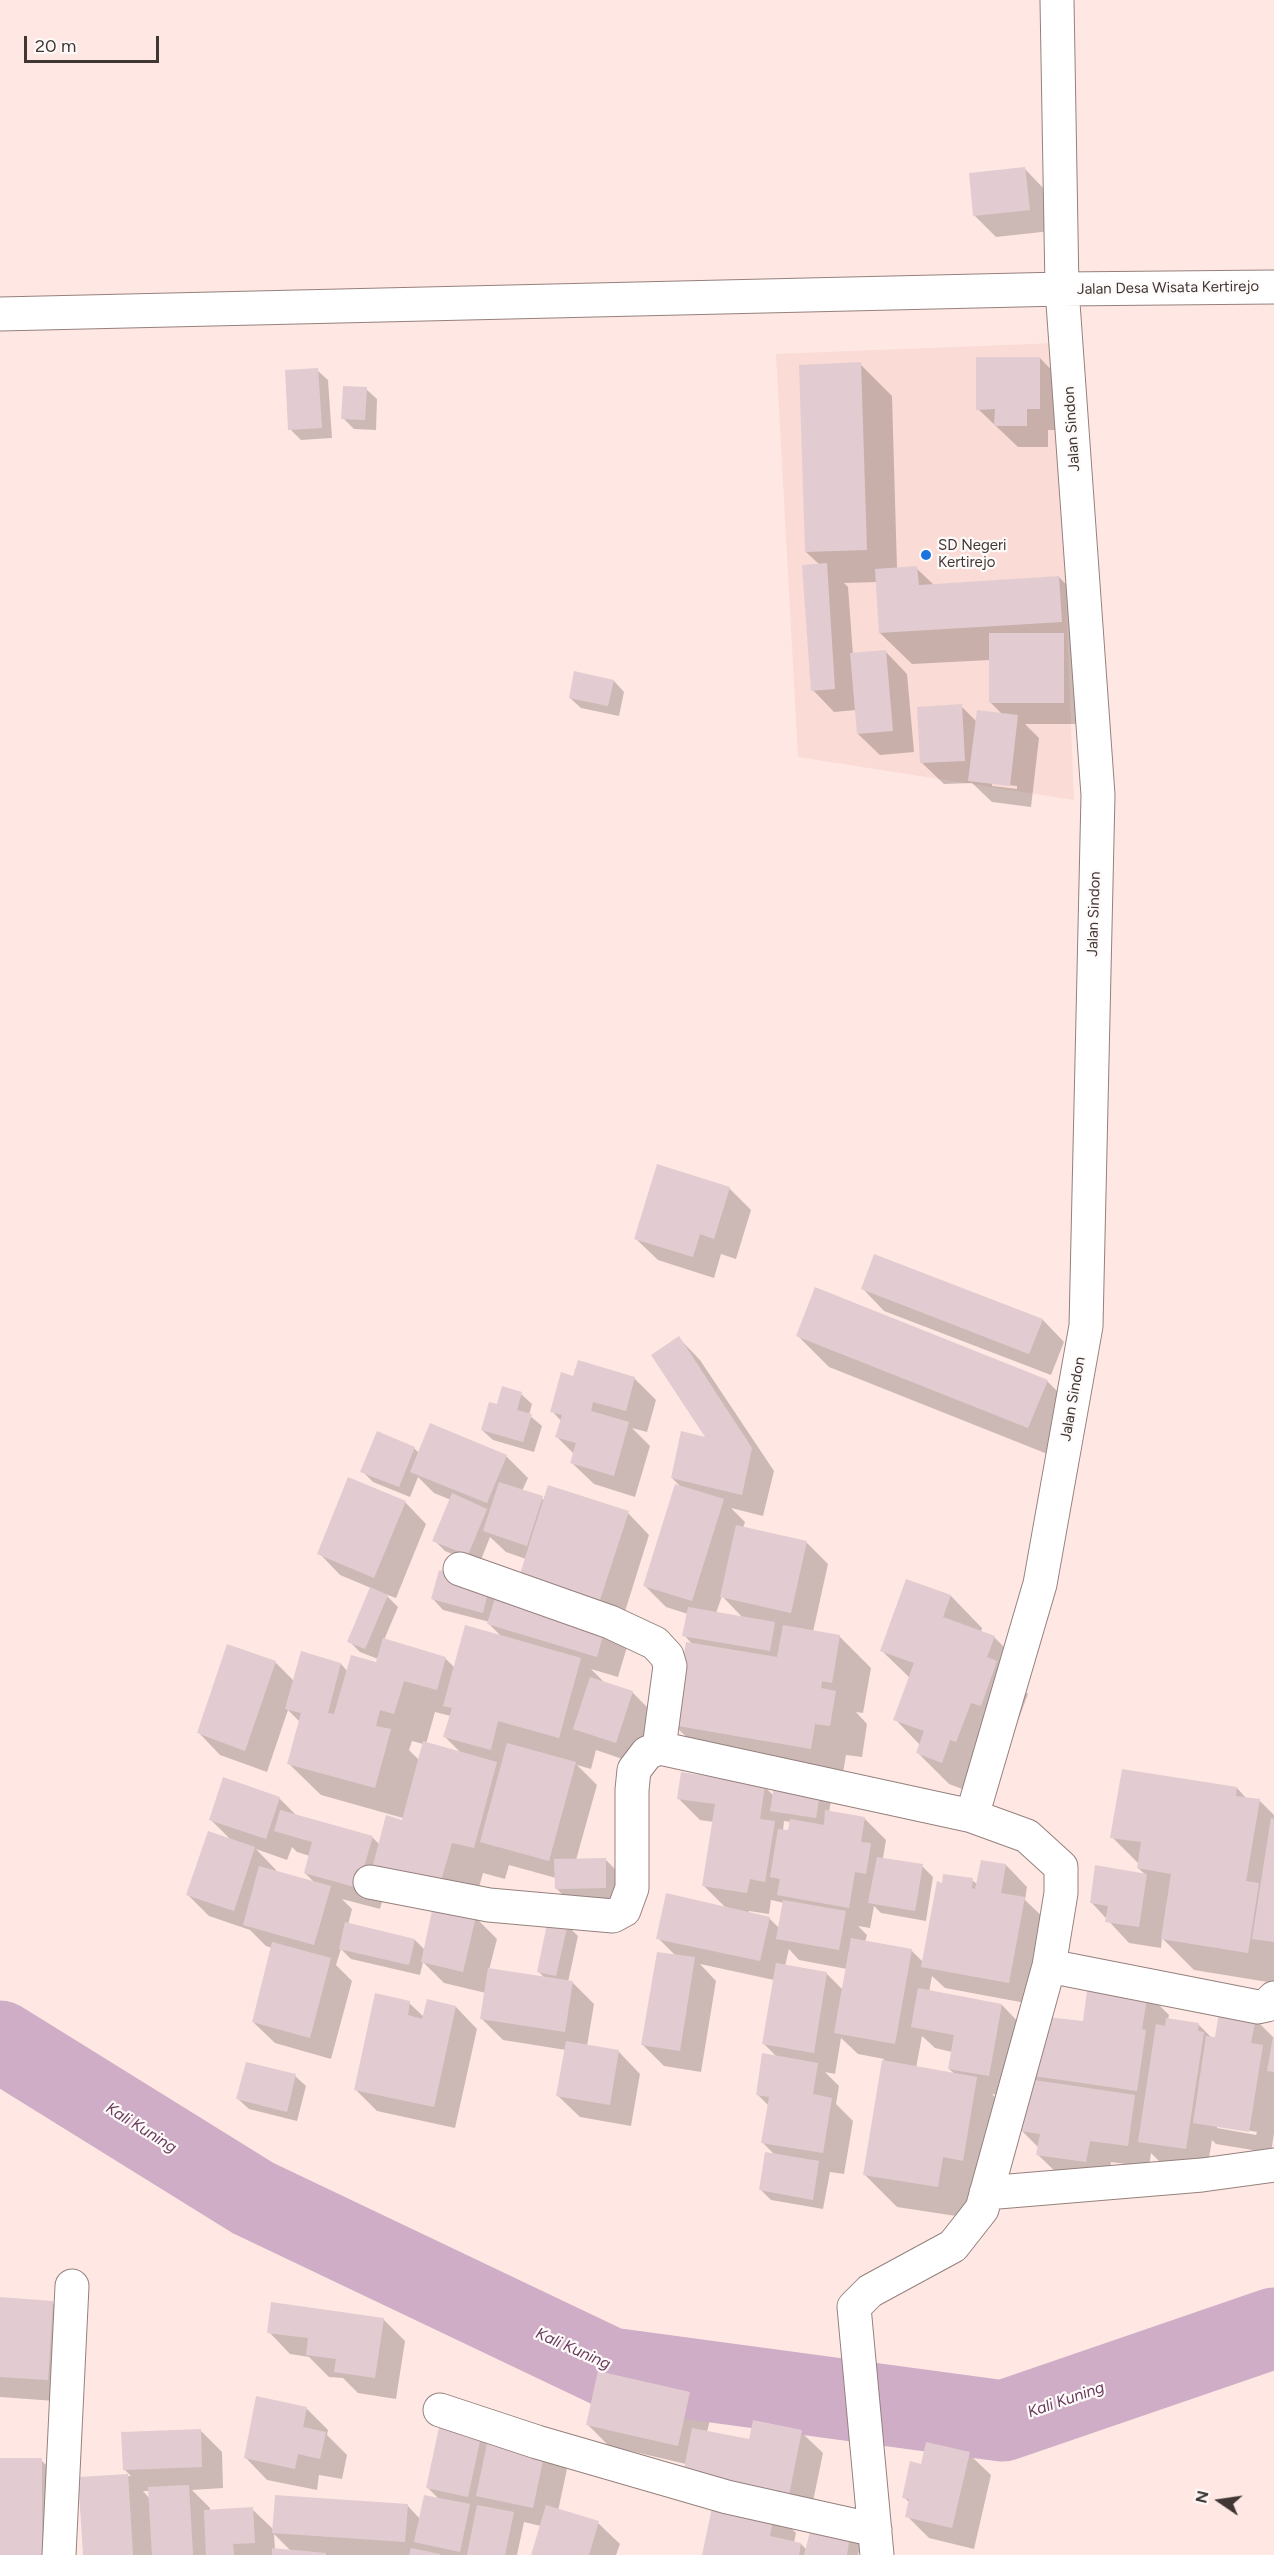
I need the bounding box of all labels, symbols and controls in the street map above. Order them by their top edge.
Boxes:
scale bar [27,24,162,62]
text: 20 m [35,35,76,57]
street label: Jalan Desa Wisata Kertirejo [1077,277,1259,299]
street label: Jalan Sindon [1060,386,1084,472]
place label: SD Negeri Kertirejo [938,537,1007,572]
marker: SD Negeri Kertirejo [919,548,933,562]
street label: Jalan Sindon [1084,871,1104,957]
street label: Jalan Sindon [1057,1355,1089,1443]
water label: Kali Kuning [102,2099,180,2157]
water label: Kali Kuning [533,2324,613,2374]
water label: Kali Kuning [1025,2378,1107,2422]
north arrow [1190,2471,1250,2531]
text: N [1191,2489,1213,2505]

